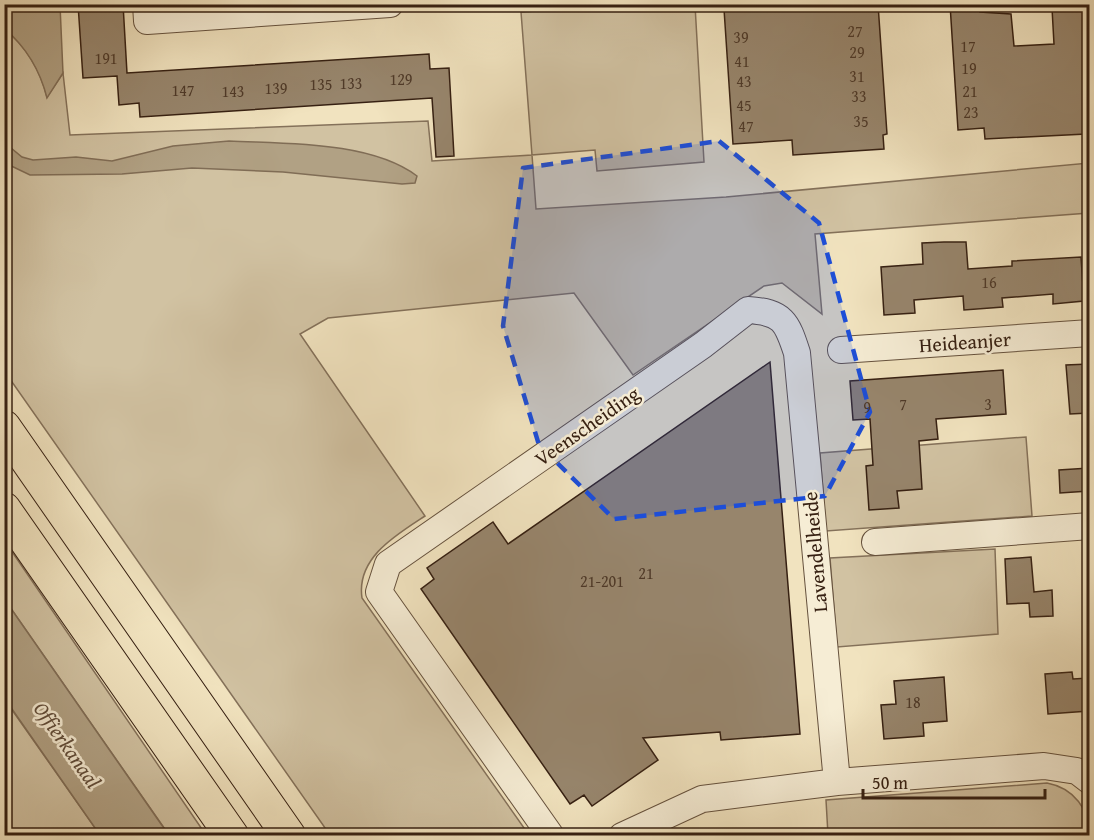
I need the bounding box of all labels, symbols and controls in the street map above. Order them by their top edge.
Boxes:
house number: 27 [847,19,863,43]
house number: 39 [733,25,749,49]
house number: 17 [960,34,976,58]
house number: 29 [849,40,865,64]
house number: 191 [94,46,118,70]
house number: 41 [734,49,750,73]
house number: 19 [961,56,977,80]
house number: 31 [849,64,865,88]
house number: 129 [389,67,413,91]
house number: 43 [736,69,752,93]
house number: 133 [339,71,363,95]
house number: 135 [309,72,333,96]
house number: 139 [264,76,288,100]
house number: 147 [171,78,195,102]
house number: 143 [221,79,245,103]
house number: 21 [962,79,978,103]
house number: 33 [851,84,867,108]
house number: 45 [736,93,752,117]
house number: 23 [963,100,979,124]
house number: 35 [853,109,869,133]
house number: 47 [738,114,754,138]
house number: 16 [981,270,997,294]
street label: Heideanjer [918,324,1012,359]
street label: Veenscheiding [528,379,645,472]
house number: 7 [899,392,907,416]
house number: 3 [984,392,992,416]
house number: 9 [863,395,871,419]
street label: Lavendelheide [795,491,834,614]
house number: 21 [638,561,654,585]
house number: 21-201 [580,569,624,593]
house number: 18 [905,690,921,714]
water label: Offierkanaal [26,695,109,794]
scale bar [863,762,1044,800]
text: 50 m [872,769,908,796]

